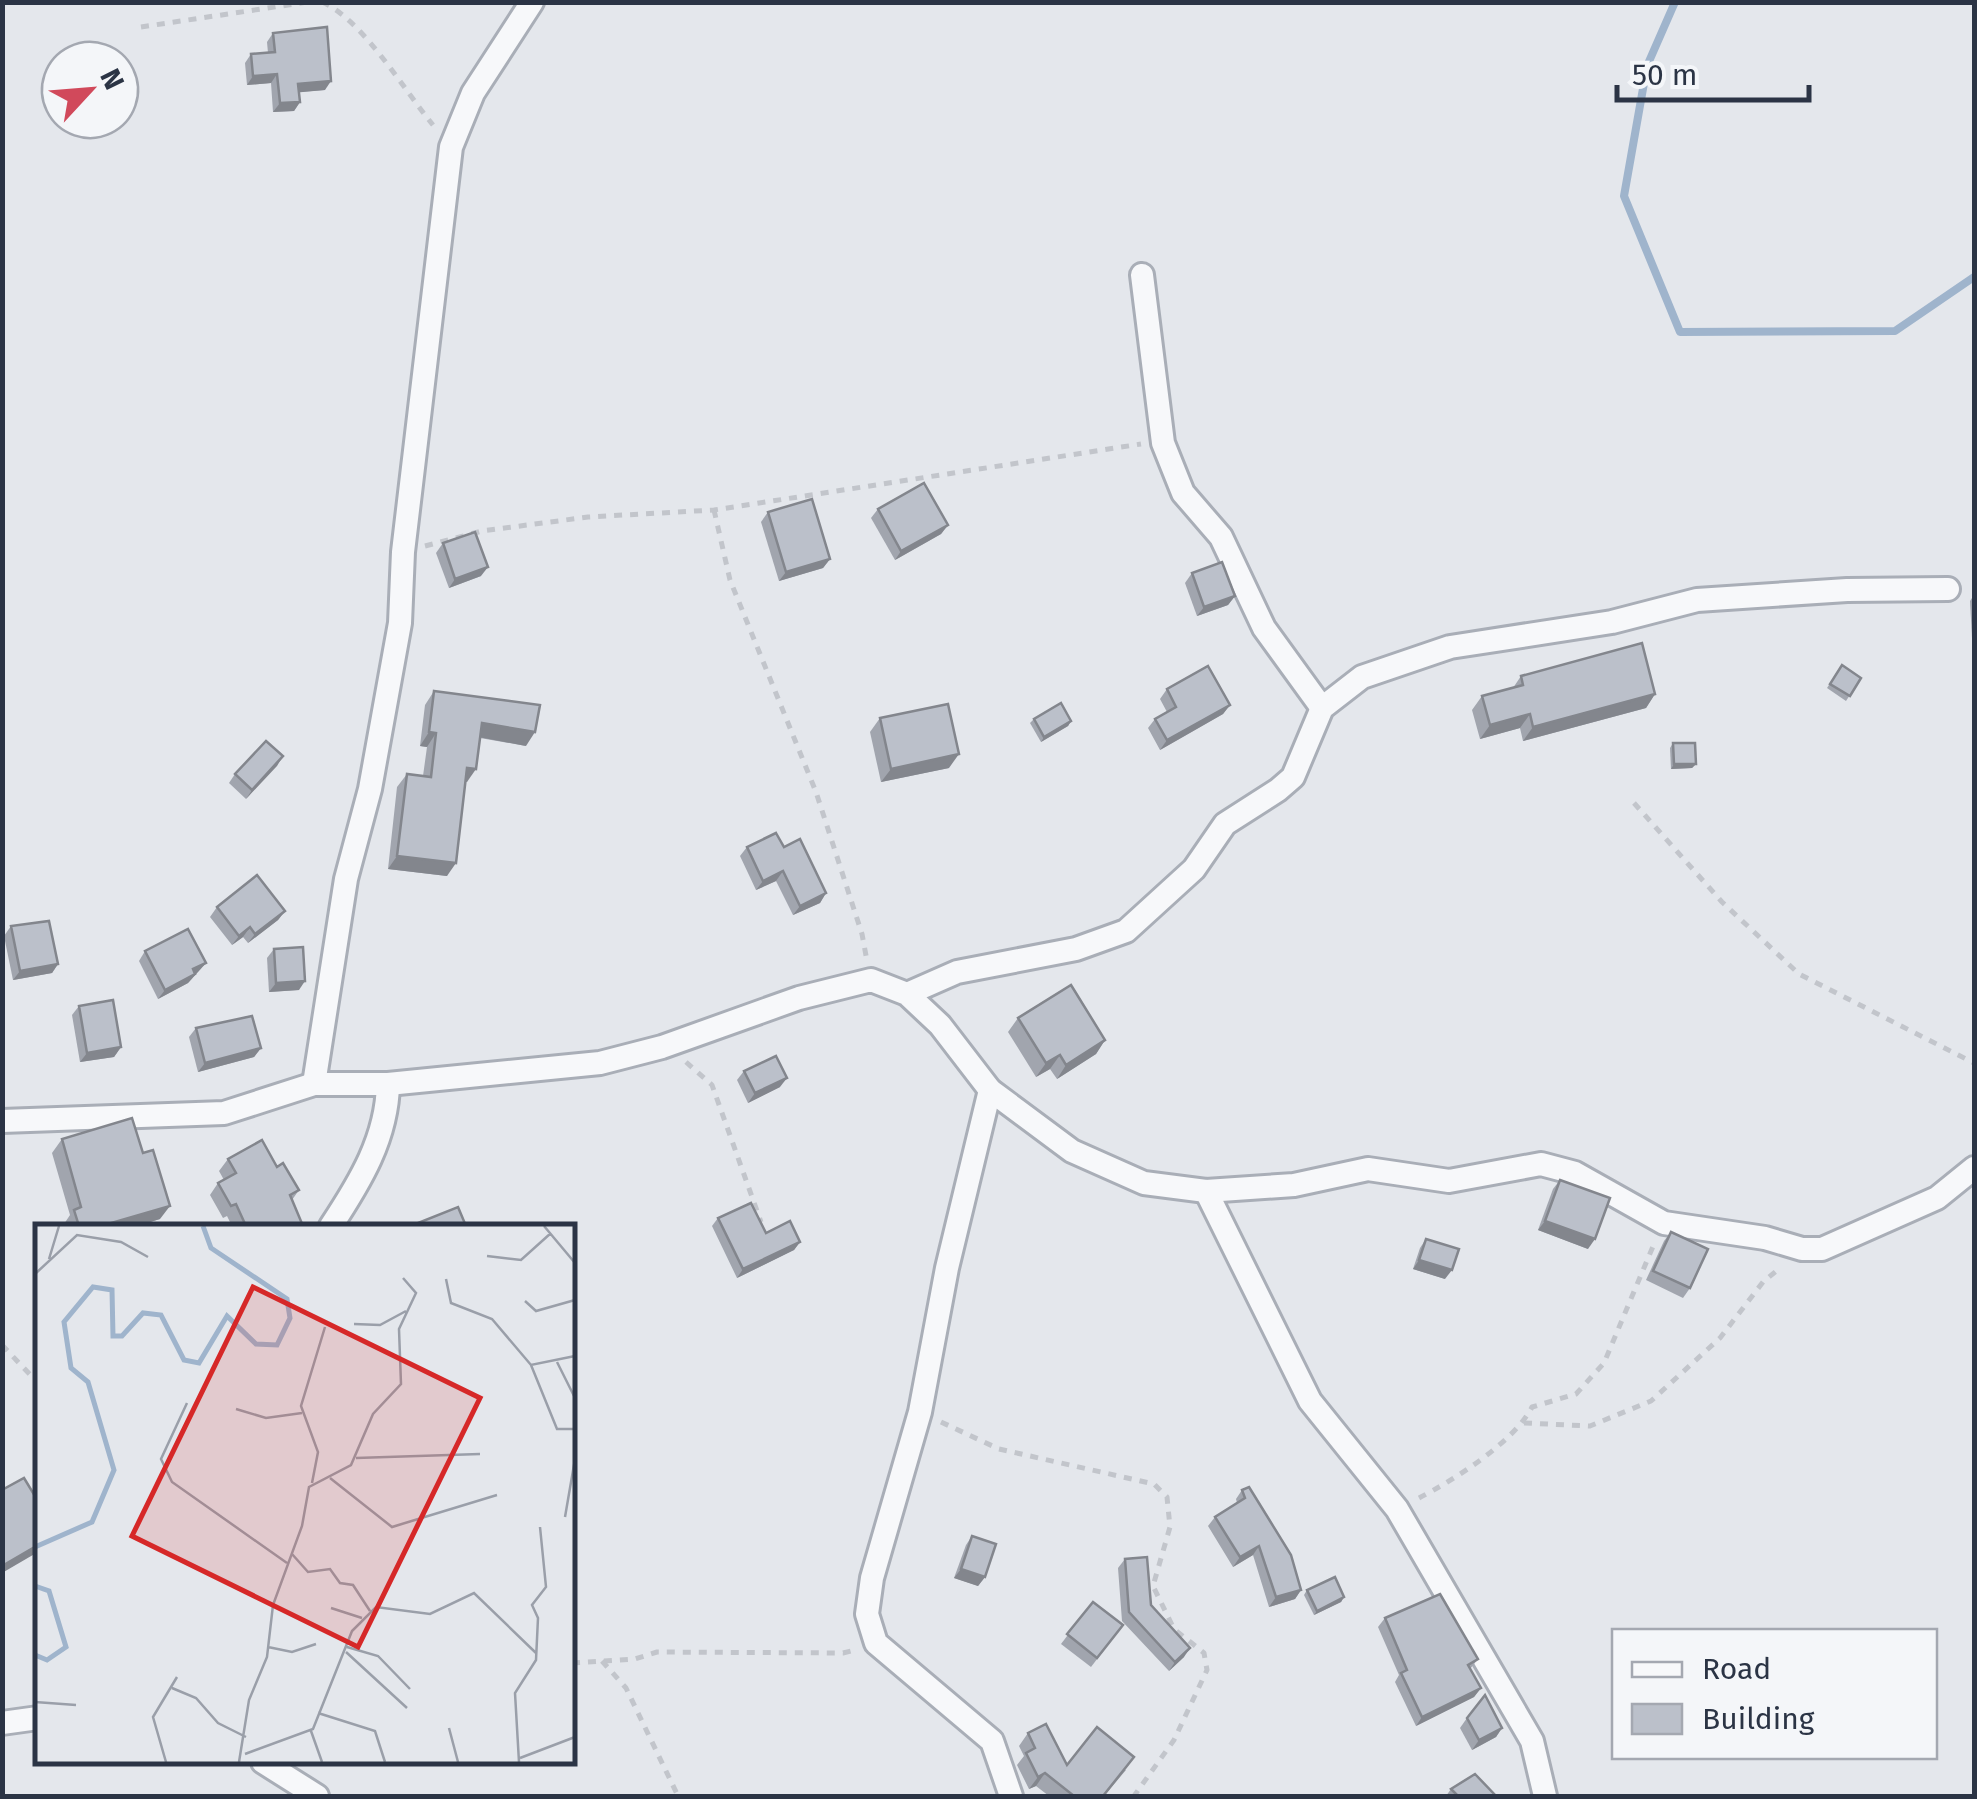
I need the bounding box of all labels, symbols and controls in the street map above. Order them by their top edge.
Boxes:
north arrow [40,40,140,140]
scale bar [1617,40,1810,102]
text: 50 m [1632,57,1697,93]
text: N [93,64,131,95]
inset map [35,1224,575,1764]
legend [1612,1629,1937,1759]
text: Road [1702,1651,1771,1687]
text: Building [1702,1701,1815,1737]

